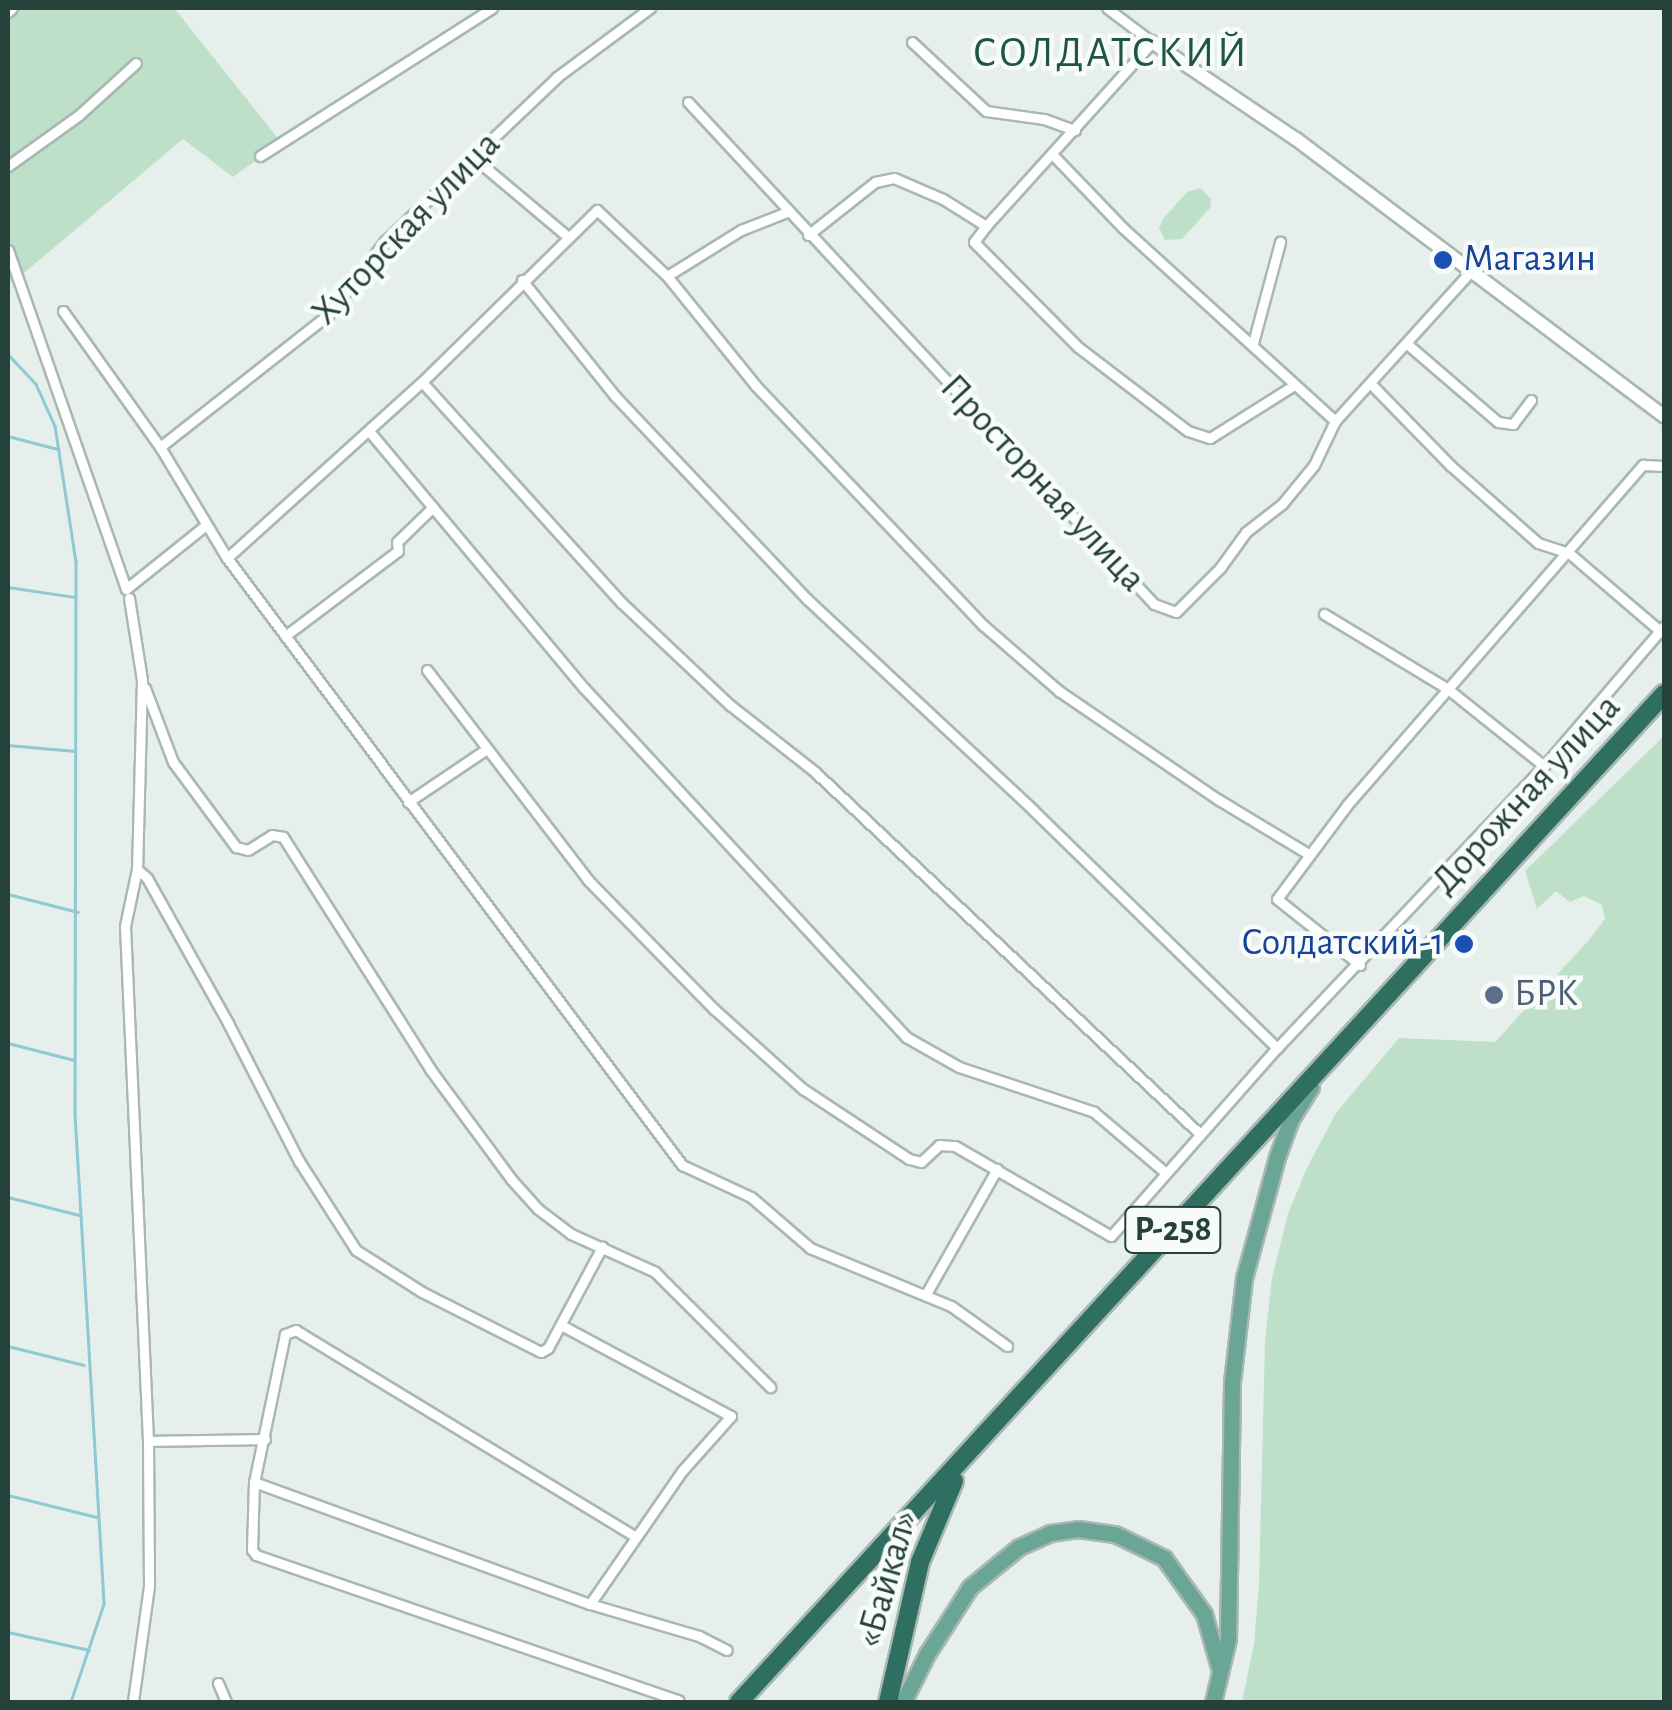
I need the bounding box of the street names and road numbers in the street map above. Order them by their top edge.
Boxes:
street label: Хуторская улица [303,123,511,335]
street label: Просторная улица [930,366,1154,602]
street label: Дорожная улица [1423,686,1631,904]
road number: Р-258 [1123,1200,1223,1260]
street label: «Байкал» [847,1505,929,1653]

